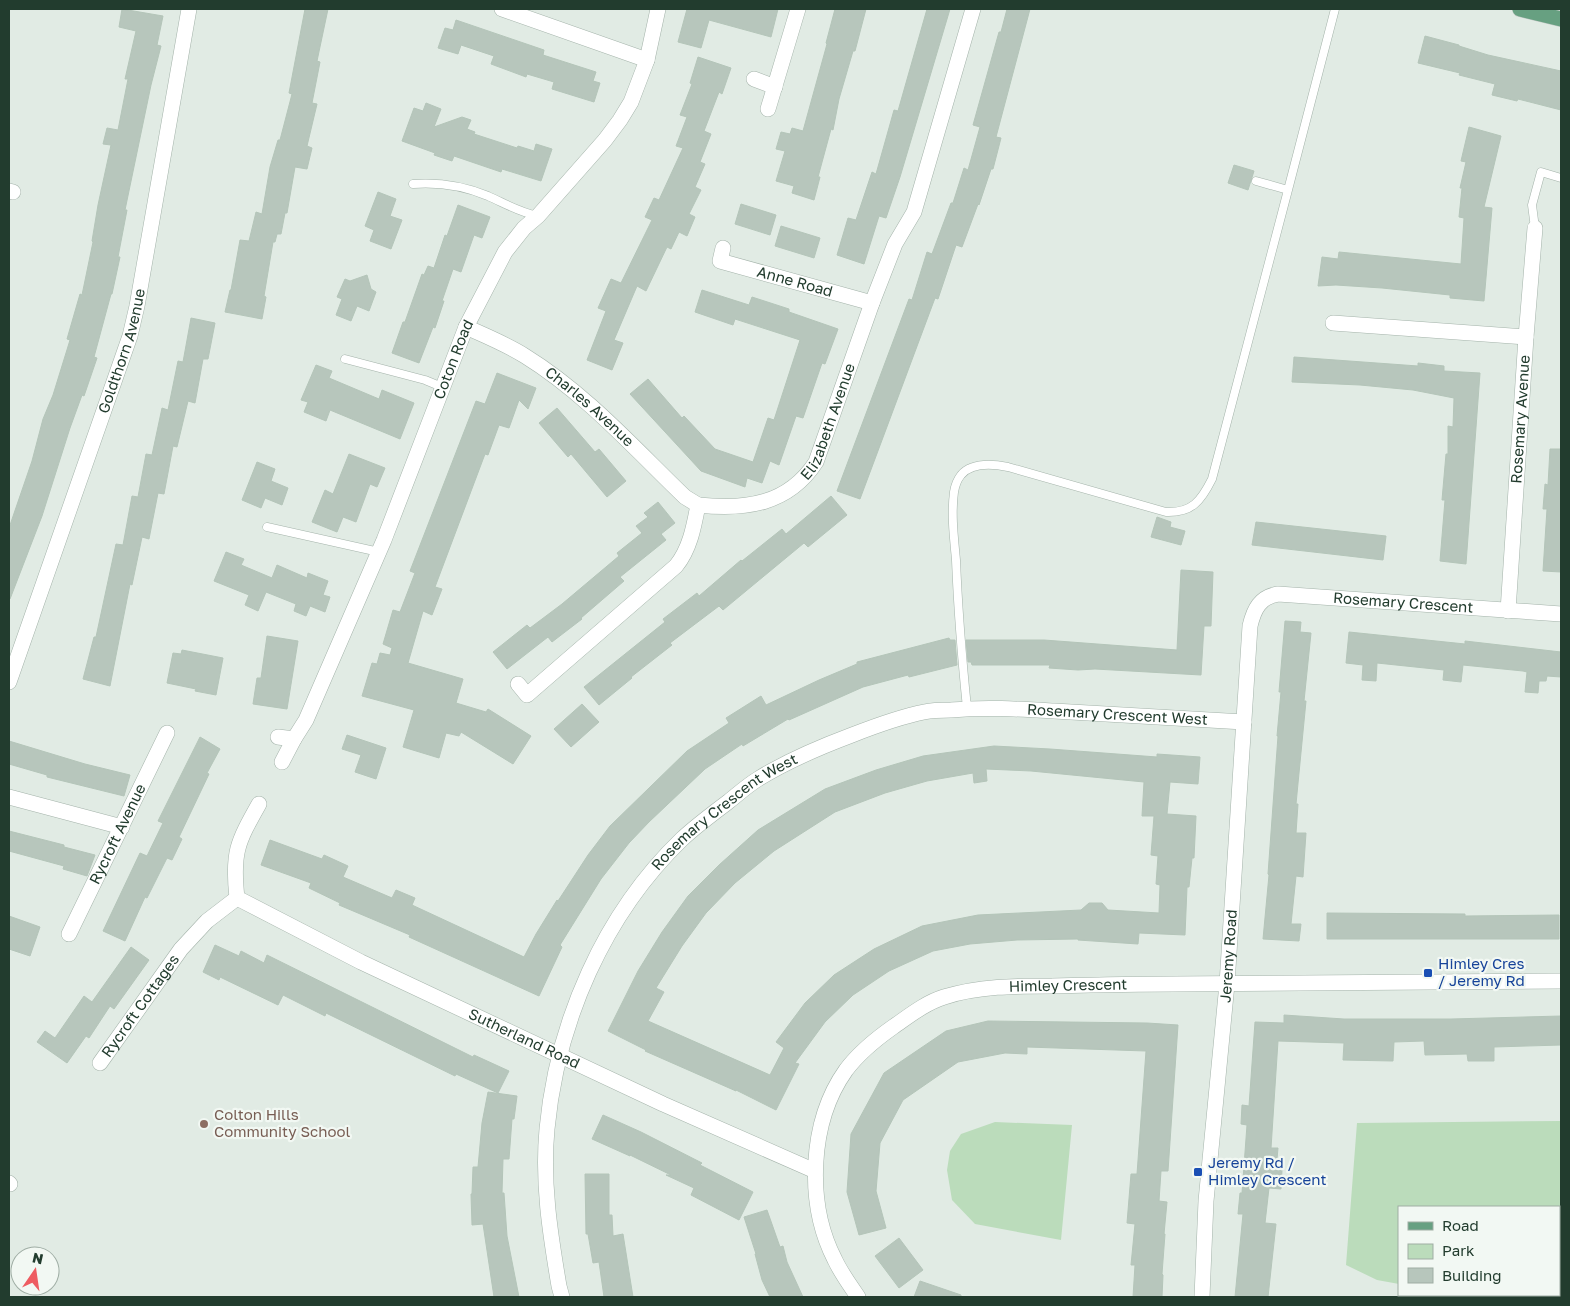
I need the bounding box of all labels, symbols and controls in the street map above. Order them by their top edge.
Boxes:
street label: Anne Road [755,262,835,300]
street label: Goldthorn Avenue [94,287,148,415]
street label: Coton Road [429,316,476,402]
street label: Rosemary Avenue [1506,354,1533,484]
street label: Elizabeth Avenue [796,360,858,483]
street label: Charles Avenue [542,362,638,450]
street label: Rosemary Crescent [1333,588,1474,616]
street label: Rosemary Crescent West [1027,700,1208,728]
street label: Rosemary Crescent West [647,749,800,874]
street label: Rycroft Avenue [85,780,149,887]
street label: Jeremy Road [1215,909,1240,1003]
street label: Rycroft Cottages [97,950,182,1060]
place label: Himley Cres / Jeremy Rd [1438,954,1525,989]
marker: Himley Cres / Jeremy Rd [1422,967,1434,979]
street label: Himley Crescent [1008,974,1127,995]
street label: Sutherland Road [466,1004,583,1072]
place label: Colton Hills Community School [214,1105,351,1140]
marker: Colton Hills Community School [198,1118,210,1130]
place label: Jeremy Rd / Himley Crescent [1208,1153,1326,1188]
marker: Jeremy Rd / Himley Crescent [1192,1166,1204,1178]
legend [1398,1206,1560,1296]
text: Road [1442,1216,1479,1234]
text: Park [1442,1241,1475,1259]
north arrow [10,1246,60,1296]
text: N [31,1248,45,1267]
text: Building [1442,1266,1502,1284]

